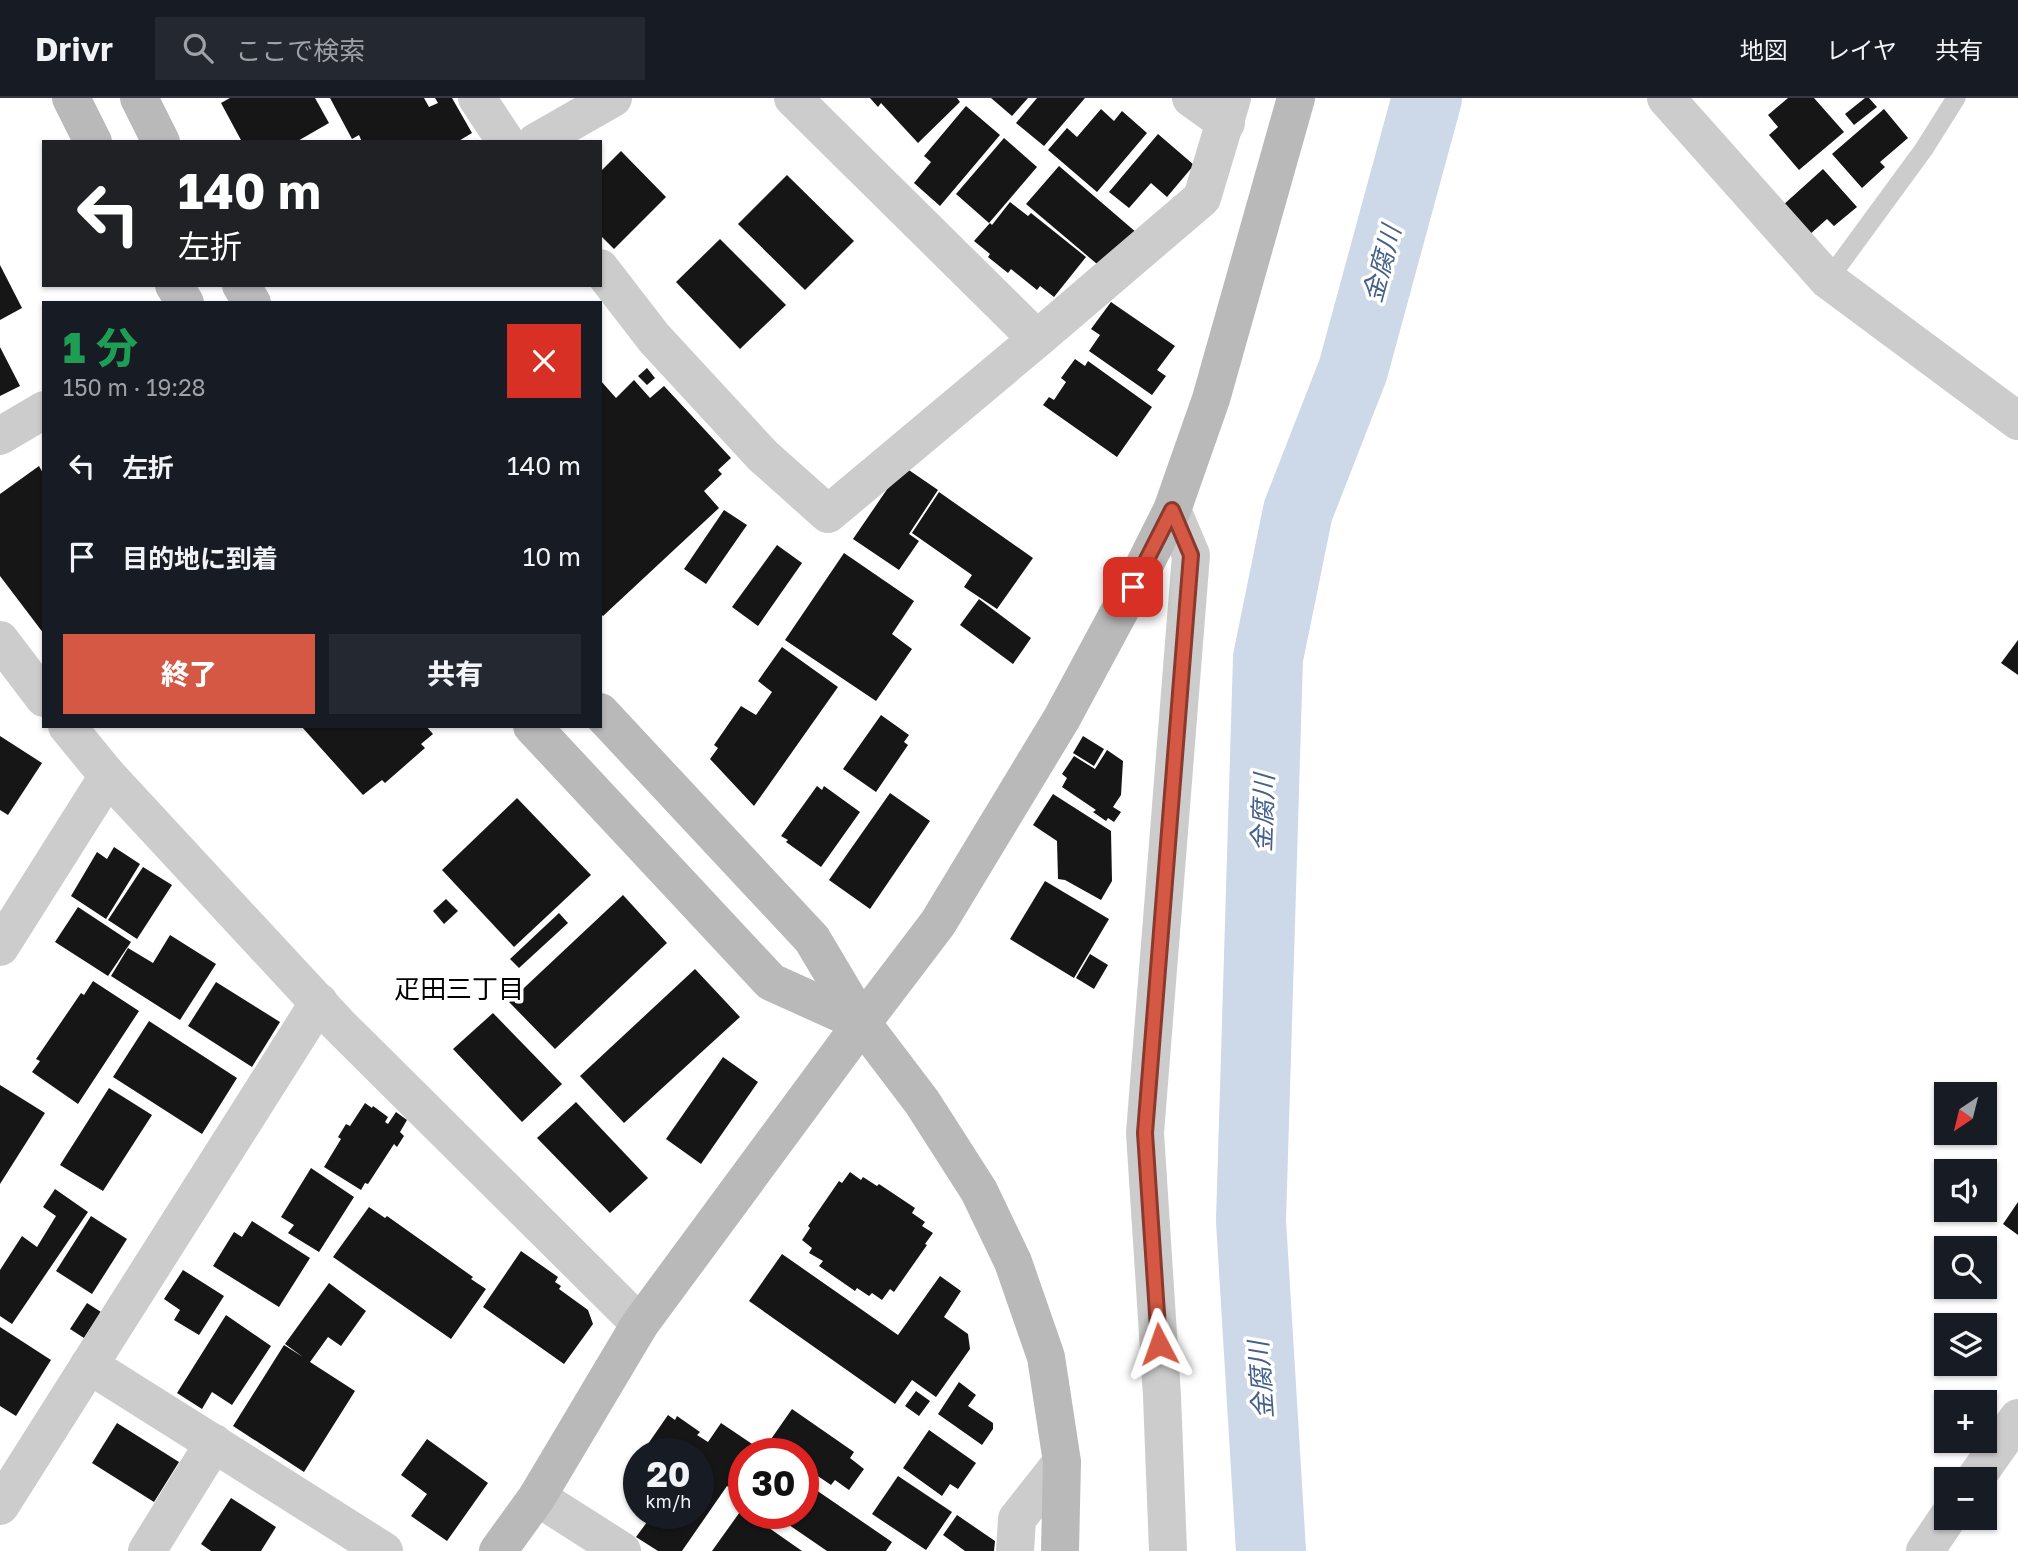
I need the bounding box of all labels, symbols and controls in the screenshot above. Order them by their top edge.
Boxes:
search box [155,17,645,80]
text: Drivr [35,29,113,68]
icon: search [179,29,217,67]
text: ここで検索 [235,35,365,66]
text: 地図 [1740,35,1788,64]
text: レイヤ [1826,35,1897,64]
text: 共有 [1935,35,1983,64]
text: 140 m [178,161,321,220]
icon: left [63,168,154,259]
water label: 金腐川 [1356,219,1407,306]
text: 左折 [178,227,242,265]
text: 1 分 [63,322,138,372]
button: close [507,324,581,398]
text: 150 m · 19:28 [63,373,206,401]
icon: left [63,447,101,485]
text: 140 m [507,450,581,481]
text: 左折 [122,452,174,483]
icon: arrive [63,538,101,576]
text: 10 m [523,541,581,572]
text: 目的地に到着 [122,543,278,574]
pin [1103,557,1163,617]
icon: arrive [1114,568,1152,606]
button: 終了 [63,634,315,714]
button: 共有 [329,634,581,714]
water label: 金腐川 [1246,770,1279,853]
district label: 疋田三丁目 [394,973,524,1004]
north arrow [1934,1082,1997,1144]
map controls [1934,1082,1997,1530]
button: sound [1934,1159,1997,1222]
button: search [1934,1236,1997,1299]
position arrow [1122,1307,1196,1381]
button: layers [1934,1313,1997,1376]
water label: 金腐川 [1242,1337,1279,1420]
button: + [1934,1390,1997,1453]
speed limit sign: 30 [728,1438,819,1529]
text: 20 [646,1453,691,1495]
button: − [1934,1467,1997,1530]
text: km/h [646,1490,691,1512]

